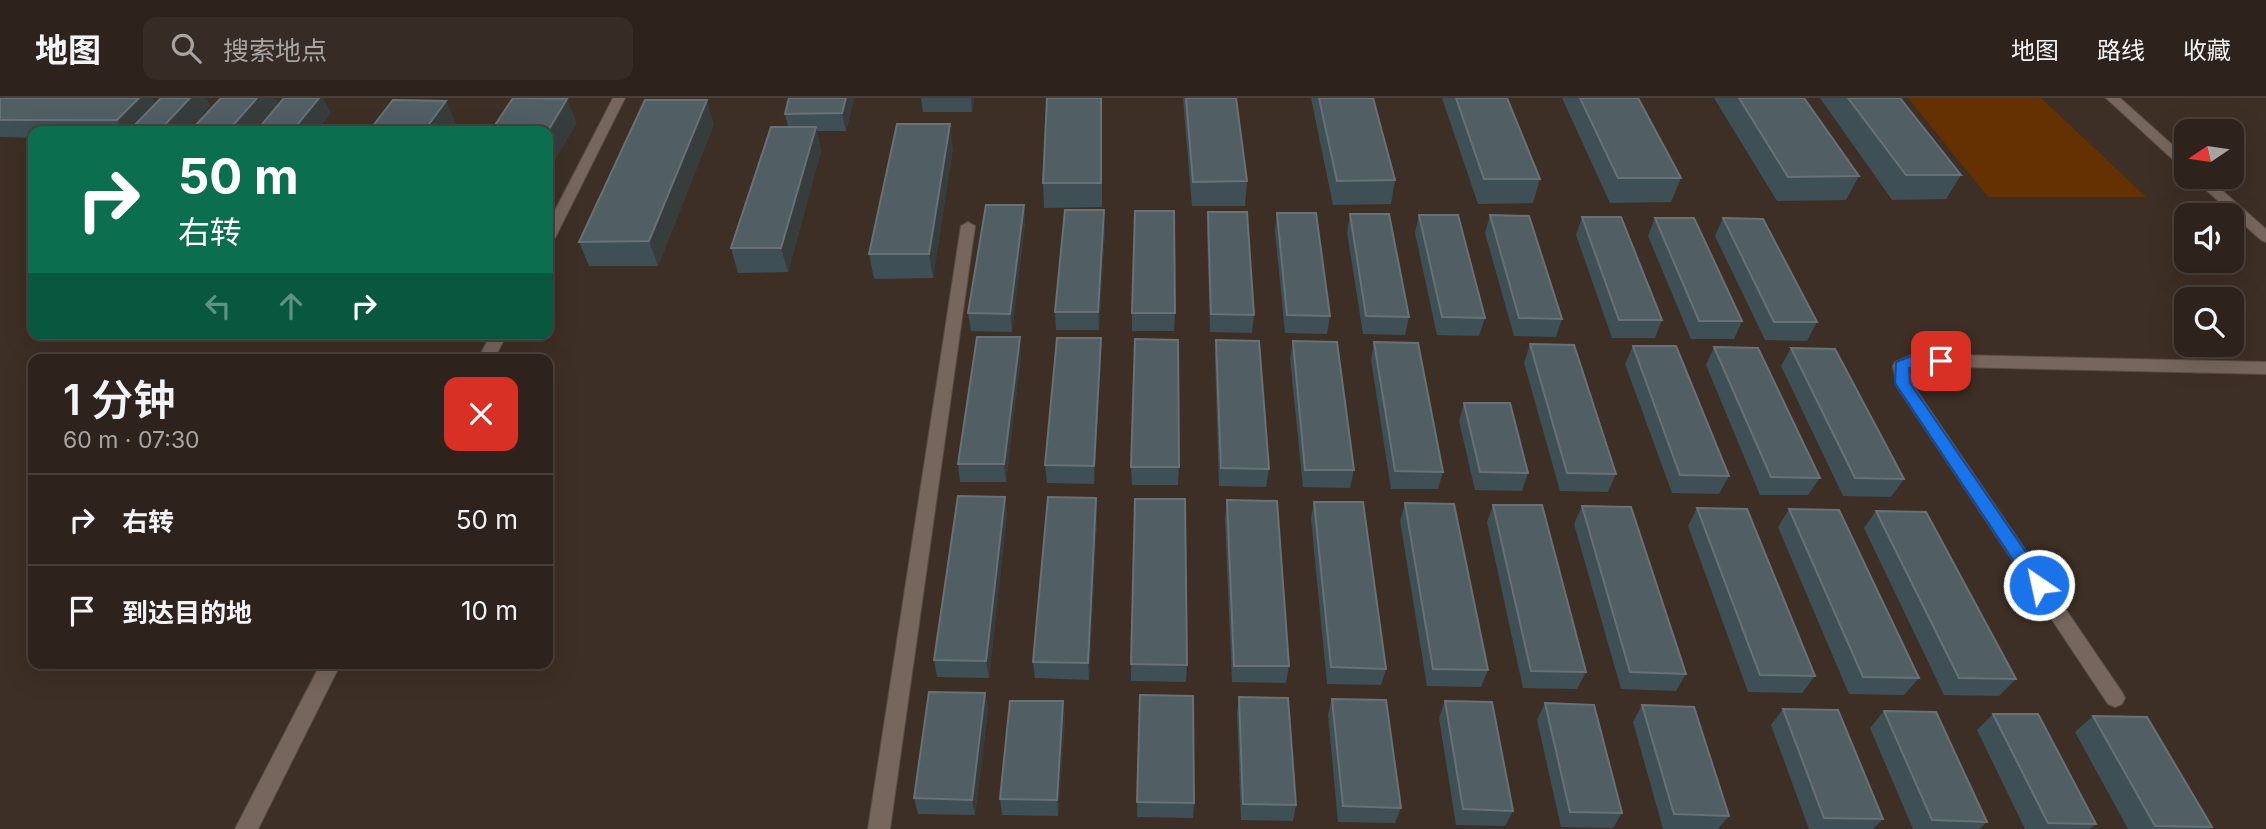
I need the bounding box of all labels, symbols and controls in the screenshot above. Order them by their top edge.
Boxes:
search box [143,17,633,80]
icon: search [167,29,205,67]
text: 地图 [35,30,101,70]
text: 搜索地点 [223,35,327,66]
text: 地图 [2011,36,2059,65]
text: 路线 [2097,36,2145,65]
text: 收藏 [2183,36,2231,65]
north arrow [2174,119,2244,189]
map controls [2174,119,2244,357]
text: 50 m [178,147,299,206]
icon: right [63,154,154,245]
button: sound [2174,203,2244,273]
text: 右转 [178,213,242,252]
icon: left [199,287,237,325]
icon: ahead [272,287,310,325]
icon: right [345,287,383,325]
button: search [2174,287,2244,357]
pin [1911,331,1971,391]
icon: arrive [1922,342,1960,380]
text: 1 分钟 [63,374,175,425]
button: close [444,377,518,451]
text: 60 m · 07:30 [63,426,200,454]
icon: right [63,501,101,539]
text: 50 m [456,504,518,535]
text: 右转 [122,506,174,537]
position arrow [2002,548,2076,622]
icon: arrive [63,592,101,630]
text: 10 m [461,595,518,626]
text: 到达目的地 [122,597,252,628]

